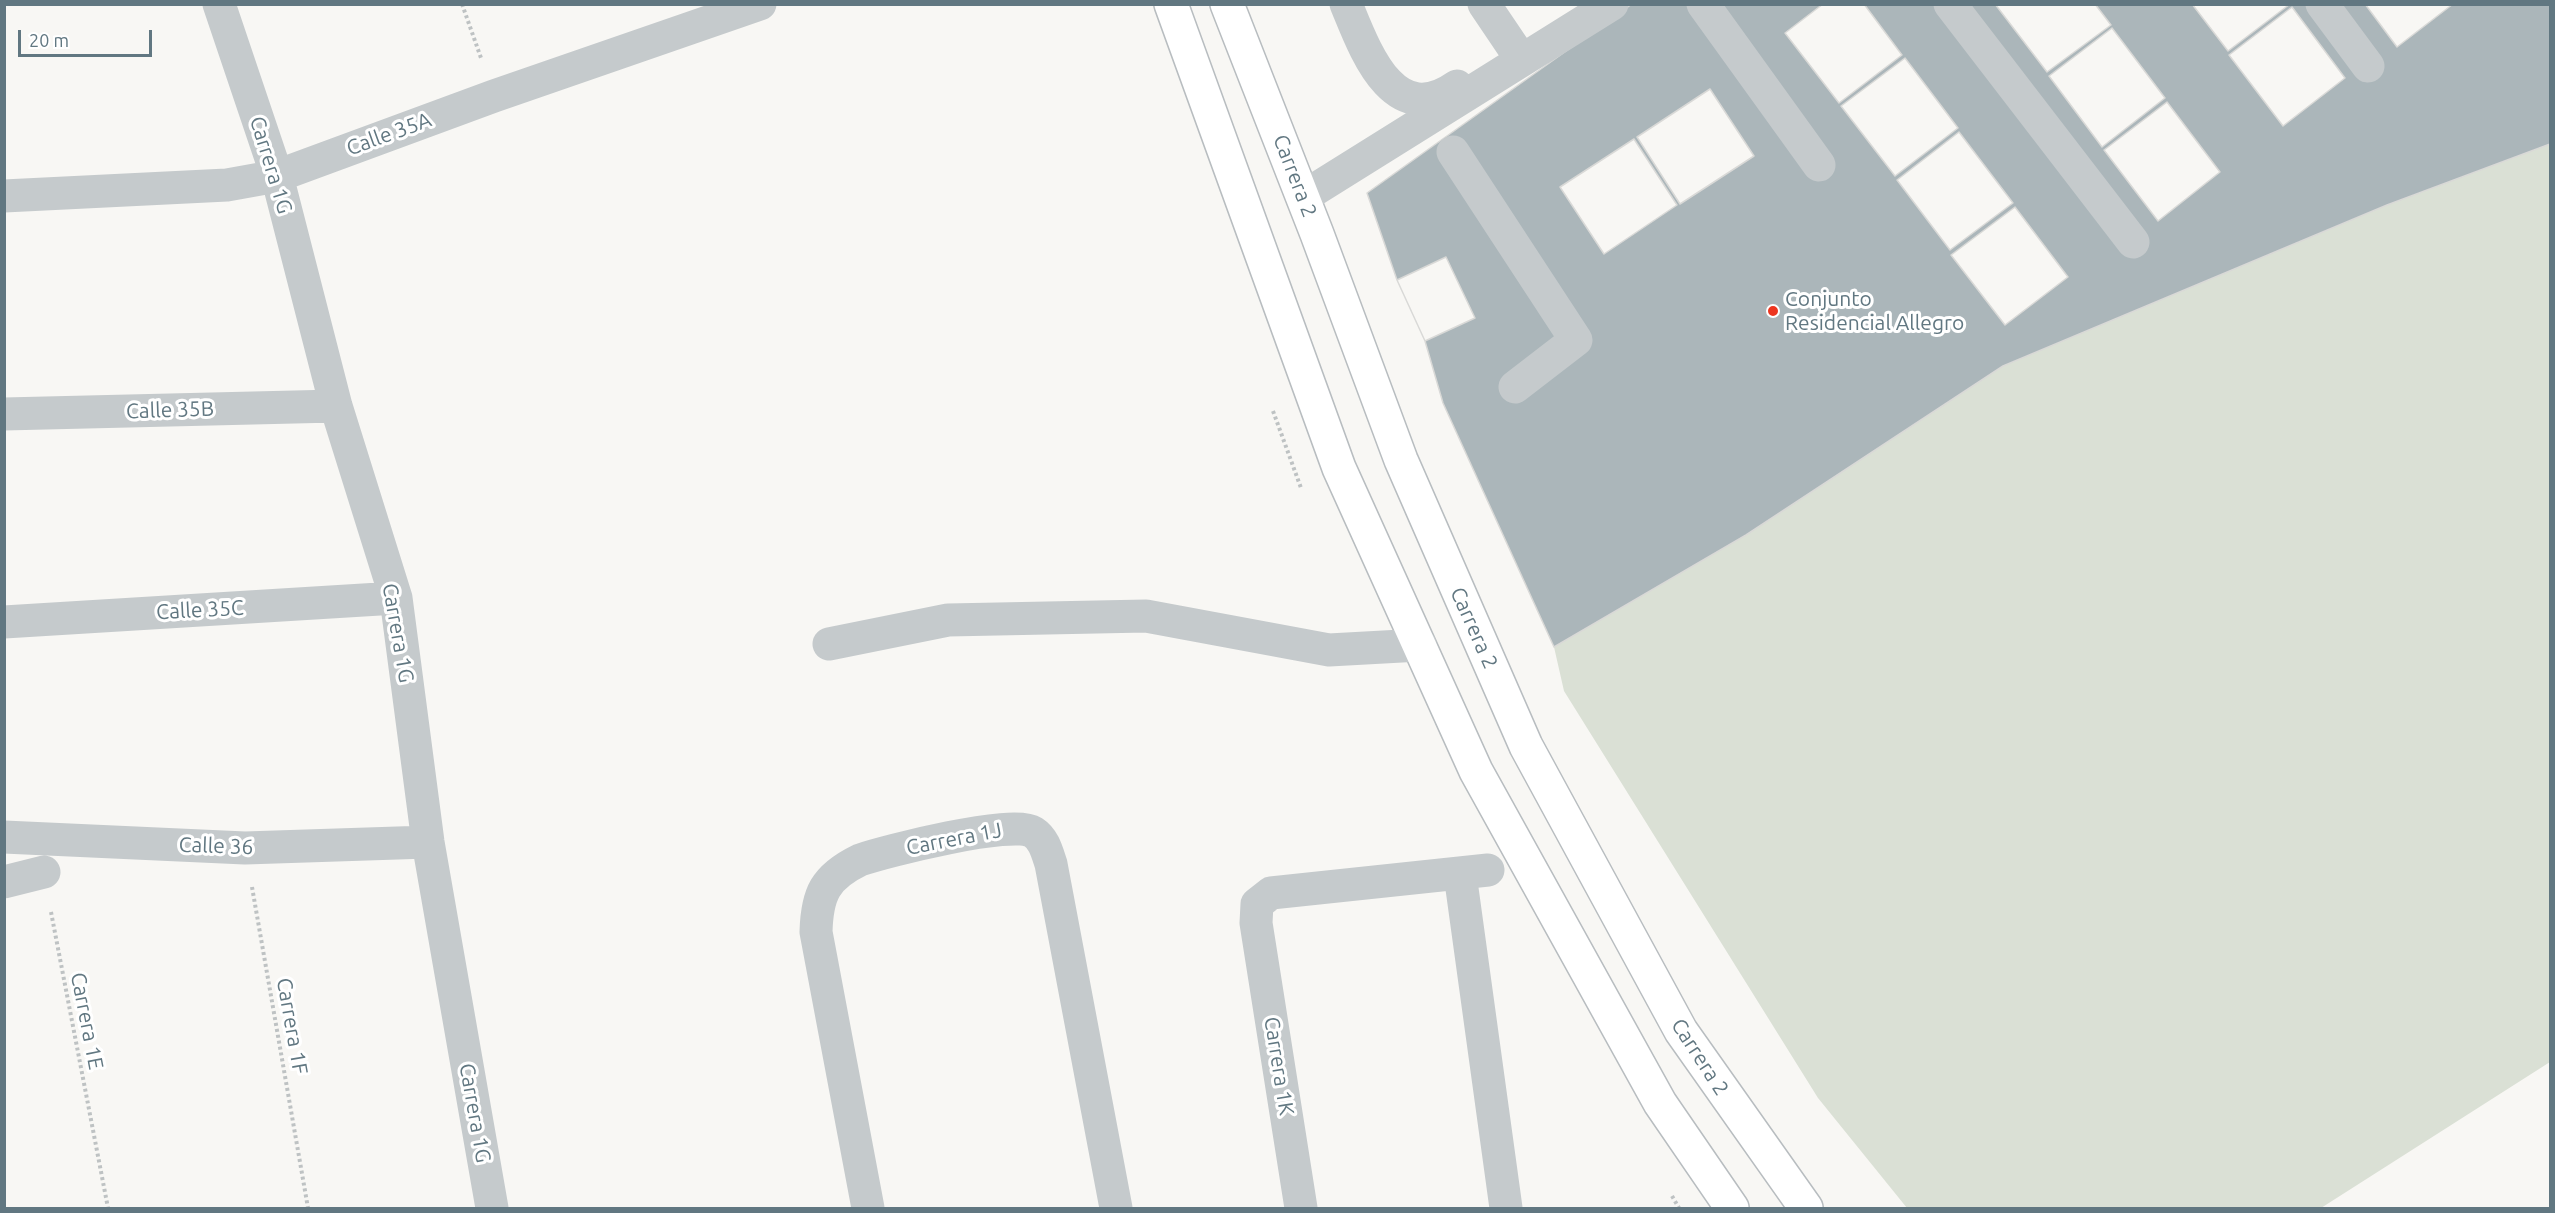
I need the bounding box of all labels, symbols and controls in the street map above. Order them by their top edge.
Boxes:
scale bar [21,18,154,56]
text: 20 m [29,30,69,50]
street label: Calle 35A [343,107,435,161]
street label: Carrera 1G [244,113,298,217]
street label: Carrera 2 [1268,131,1322,221]
place label: Conjunto Residencial Allegro [1785,286,1964,336]
marker: Conjunto Residencial Allegro [1766,304,1780,318]
street label: Calle 35B [126,396,214,424]
street label: Carrera 1G [377,581,419,685]
street label: Carrera 2 [1445,583,1503,673]
street label: Calle 35C [156,595,244,625]
street label: Carrera 1J [904,817,1004,861]
street label: Calle 36 [178,832,254,860]
street label: Carrera 1E [65,970,109,1072]
street label: Carrera 1F [271,976,313,1076]
street label: Carrera 2 [1666,1014,1734,1100]
street label: Carrera 1K [1259,1015,1299,1117]
street label: Carrera 1G [454,1061,496,1165]

